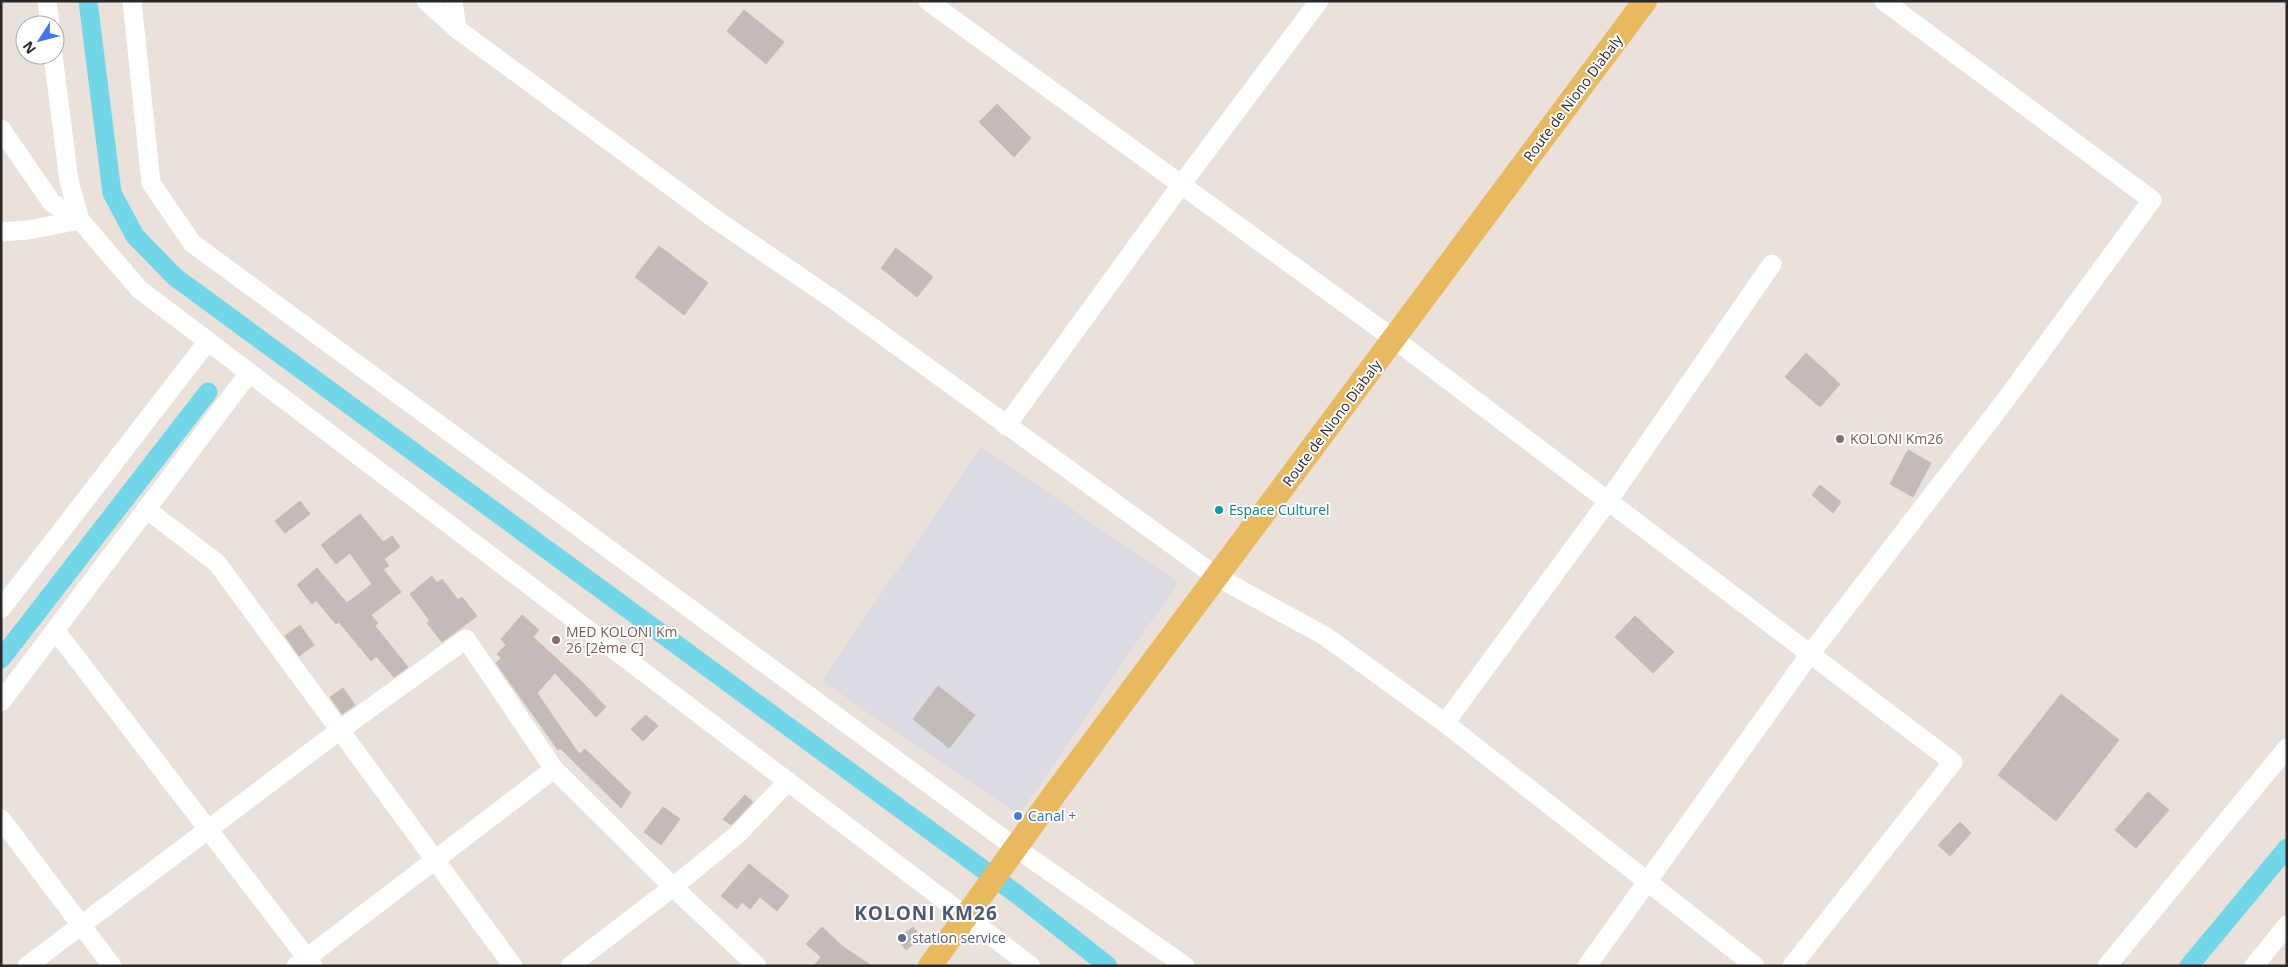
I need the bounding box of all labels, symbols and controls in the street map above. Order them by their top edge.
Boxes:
north arrow [15,15,65,65]
street label: Route de Niono Diabaly [1519,30,1627,165]
text: N [18,38,40,58]
street label: Route de Niono Diabaly [1278,355,1386,490]
place label: KOLONI Km26 [1850,429,1943,448]
marker: KOLONI Km26 [1834,433,1846,445]
place label: Espace Culturel [1229,500,1330,519]
marker: Espace Culturel [1213,504,1225,516]
place label: MED KOLONI Km 26 [2ème C] [566,622,677,657]
marker: MED KOLONI Km 26 [2ème C] [550,634,562,646]
place label: Canal + [1028,806,1076,825]
marker: Canal + [1012,810,1024,822]
district label: KOLONI KM26 [854,900,998,926]
place label: station service [912,928,1006,947]
marker: station service [896,932,908,944]

